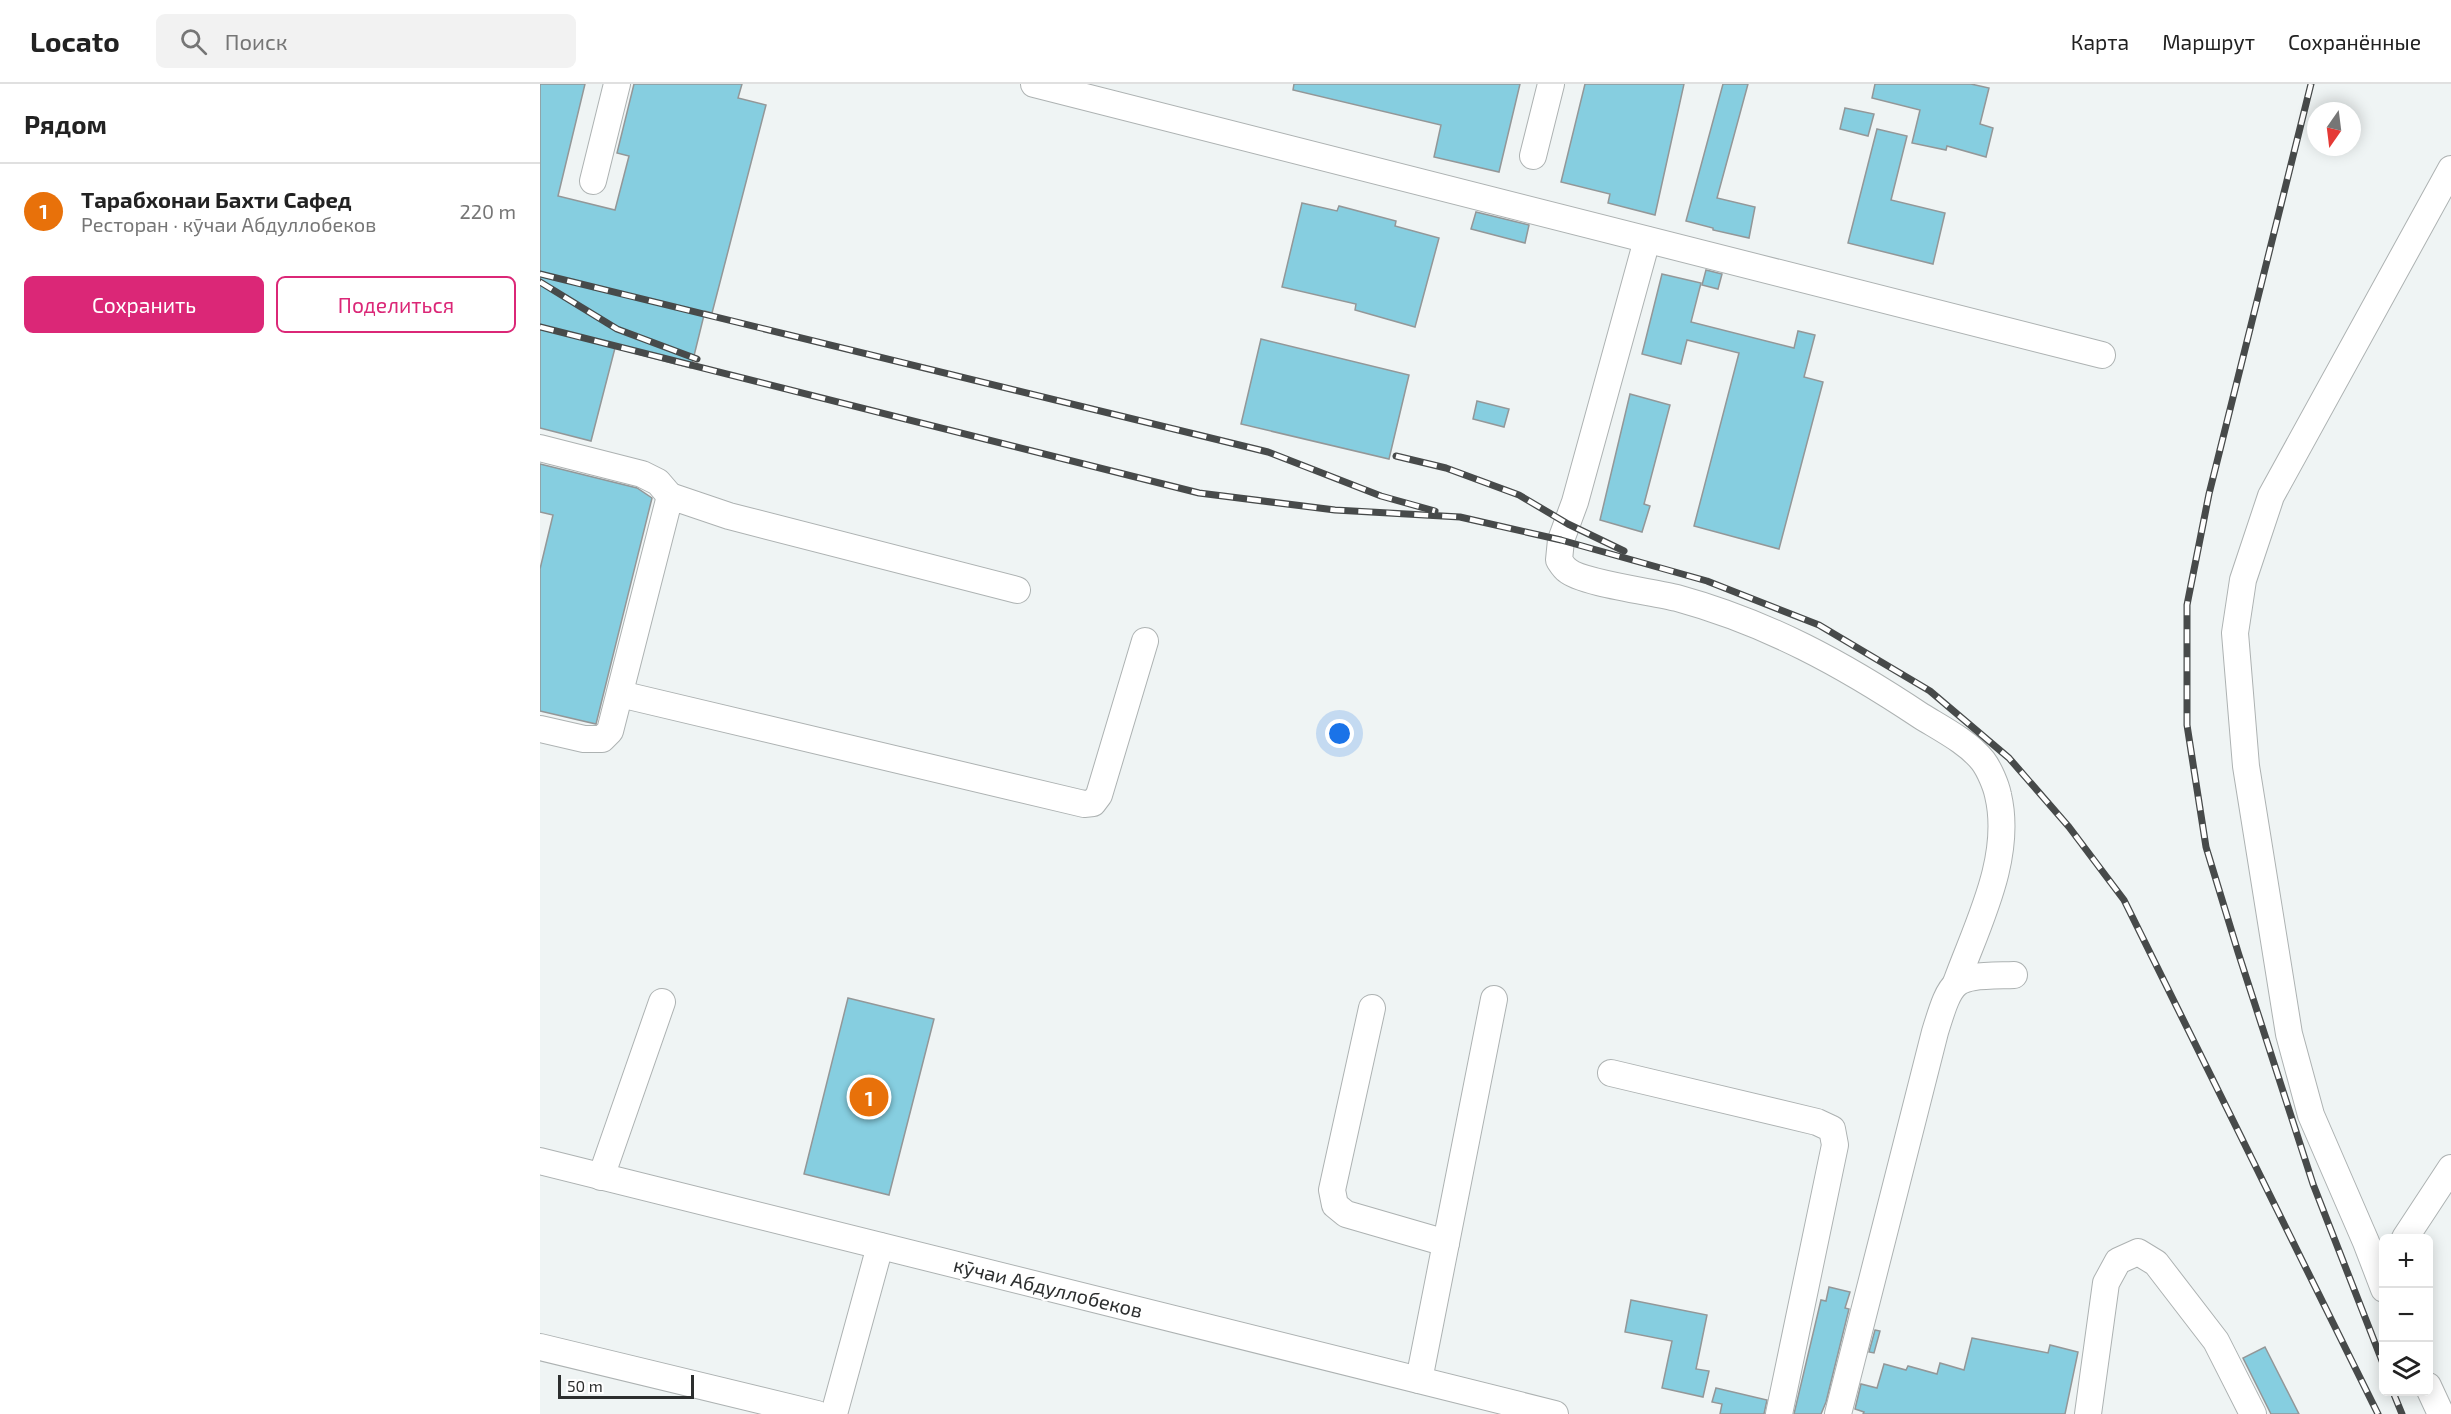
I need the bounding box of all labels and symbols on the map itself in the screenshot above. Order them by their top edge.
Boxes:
north arrow [2307,102,2361,156]
your location [1325,719,1354,748]
pin: 1 [850,1074,888,1120]
street label: кӯчаи Абдуллобеков [951,1252,1145,1323]
scale bar [558,1372,694,1400]

